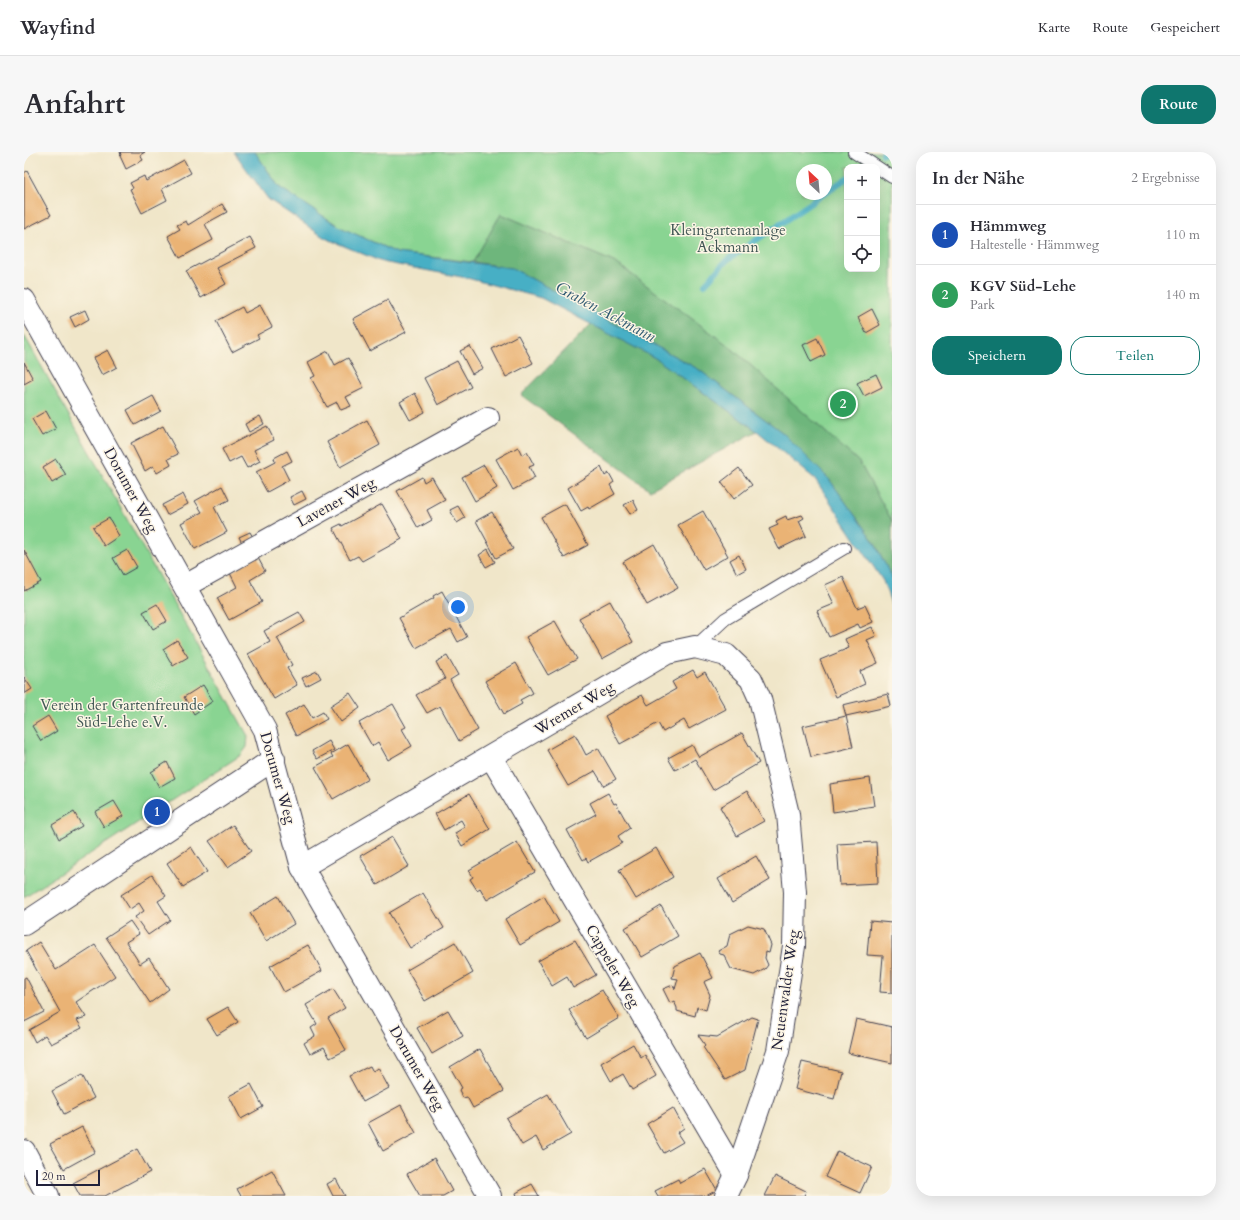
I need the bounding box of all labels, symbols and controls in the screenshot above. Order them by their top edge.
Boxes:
text: Wayfind [20,15,95,41]
text: Karte [1038,18,1070,37]
text: Route [1092,18,1128,37]
text: Gespeichert [1150,18,1220,37]
text: Anfahrt [24,85,125,123]
button: Route [1141,85,1216,124]
north arrow [796,164,832,200]
map controls [844,164,880,272]
button: + [844,164,880,200]
text: In der Nähe [932,167,1025,190]
text: 2 Ergebnisse [1131,169,1200,187]
button: − [844,200,880,236]
text: Hämmweg [970,216,1046,236]
park label: Kleingartenanlage Ackmann [670,220,786,257]
text: 1 [942,226,948,244]
text: 110 m [1166,226,1200,244]
button: locate [844,236,880,272]
text: Haltestelle · Hämmweg [970,236,1099,254]
water label: Graben Ackmann [552,276,660,348]
text: KGV Süd-Lehe [970,276,1076,296]
text: 2 [942,286,948,304]
text: 140 m [1166,286,1200,304]
text: Park [970,296,995,314]
button: Speichern [932,336,1062,375]
button: Teilen [1070,336,1200,375]
pin: 2 [830,389,856,419]
street label: Dorumer Weg [99,444,163,537]
street label: Lavener Weg [293,472,379,532]
your location [448,597,468,617]
street label: Wremer Weg [530,676,618,740]
park label: Verein der Gartenfreunde Süd-Lehe e.V. [40,695,204,732]
street label: Dorumer Weg [255,730,301,827]
pin: 1 [144,797,170,827]
street label: Cappeler Weg [581,921,645,1012]
street label: Neuenwalder Weg [767,928,803,1052]
street label: Dorumer Weg [385,1022,450,1115]
scale bar [36,1168,100,1187]
text: 20 m [42,1169,66,1184]

